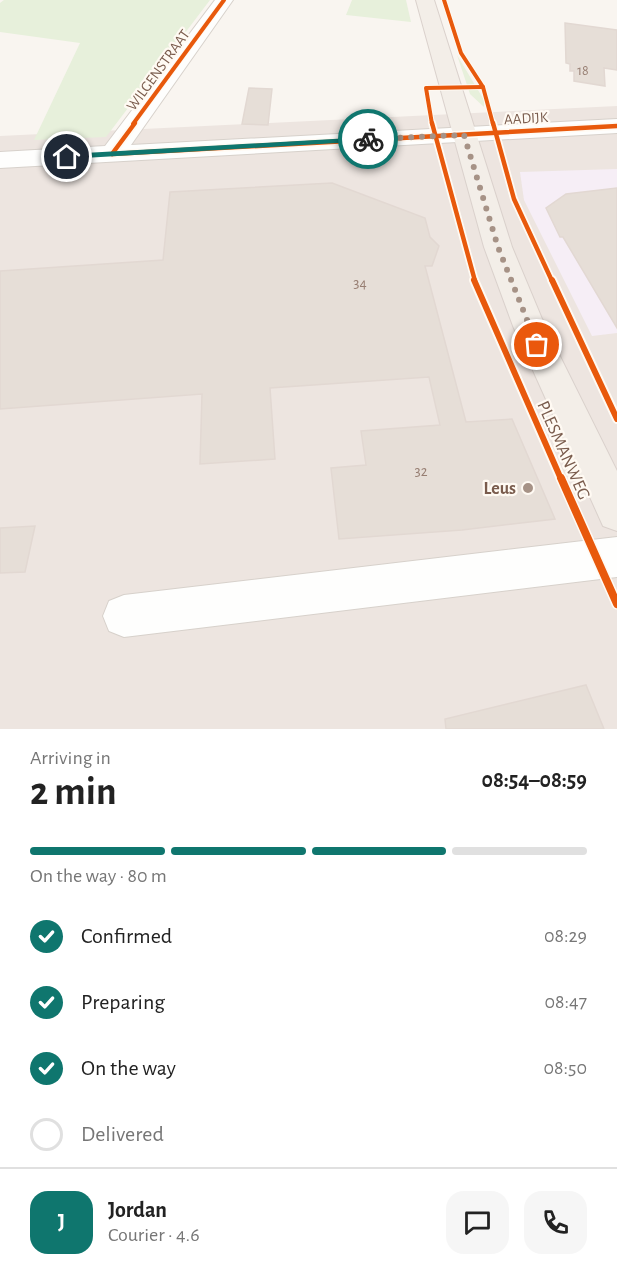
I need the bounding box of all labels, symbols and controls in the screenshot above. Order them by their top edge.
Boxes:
street label: WILGENSTRAAT [124,27,193,114]
house number: 18 [577,64,589,78]
courier [338,109,398,169]
street label: AADIJK [504,110,549,127]
icon: bike [352,123,385,156]
pin [41,131,92,182]
icon: home [50,140,83,173]
house number: 34 [353,276,367,291]
pin [511,319,562,370]
icon: bag [520,328,553,361]
street label: PLESMANWEG [533,398,593,502]
house number: 32 [414,464,428,479]
place label: Leus [484,480,516,498]
marker: Leus [521,481,535,495]
text: Arriving in [30,748,111,768]
text: 08:54–08:59 [481,769,587,791]
text: 2 min [30,773,117,812]
text: On the way · 80 m [30,866,167,886]
icon: check [30,920,63,953]
text: Confirmed [81,925,172,947]
text: 08:29 [544,926,587,946]
icon: check [30,986,63,1019]
text: Preparing [81,991,165,1013]
text: 08:47 [544,992,587,1012]
icon: check [30,1052,63,1085]
text: On the way [81,1057,176,1079]
text: 08:50 [543,1058,587,1078]
text: Delivered [81,1123,164,1145]
button: chat [446,1191,509,1254]
button: phone [524,1191,587,1254]
text: Jordan [108,1199,167,1221]
text: J [58,1211,65,1233]
text: Courier · 4.6 [108,1225,200,1245]

